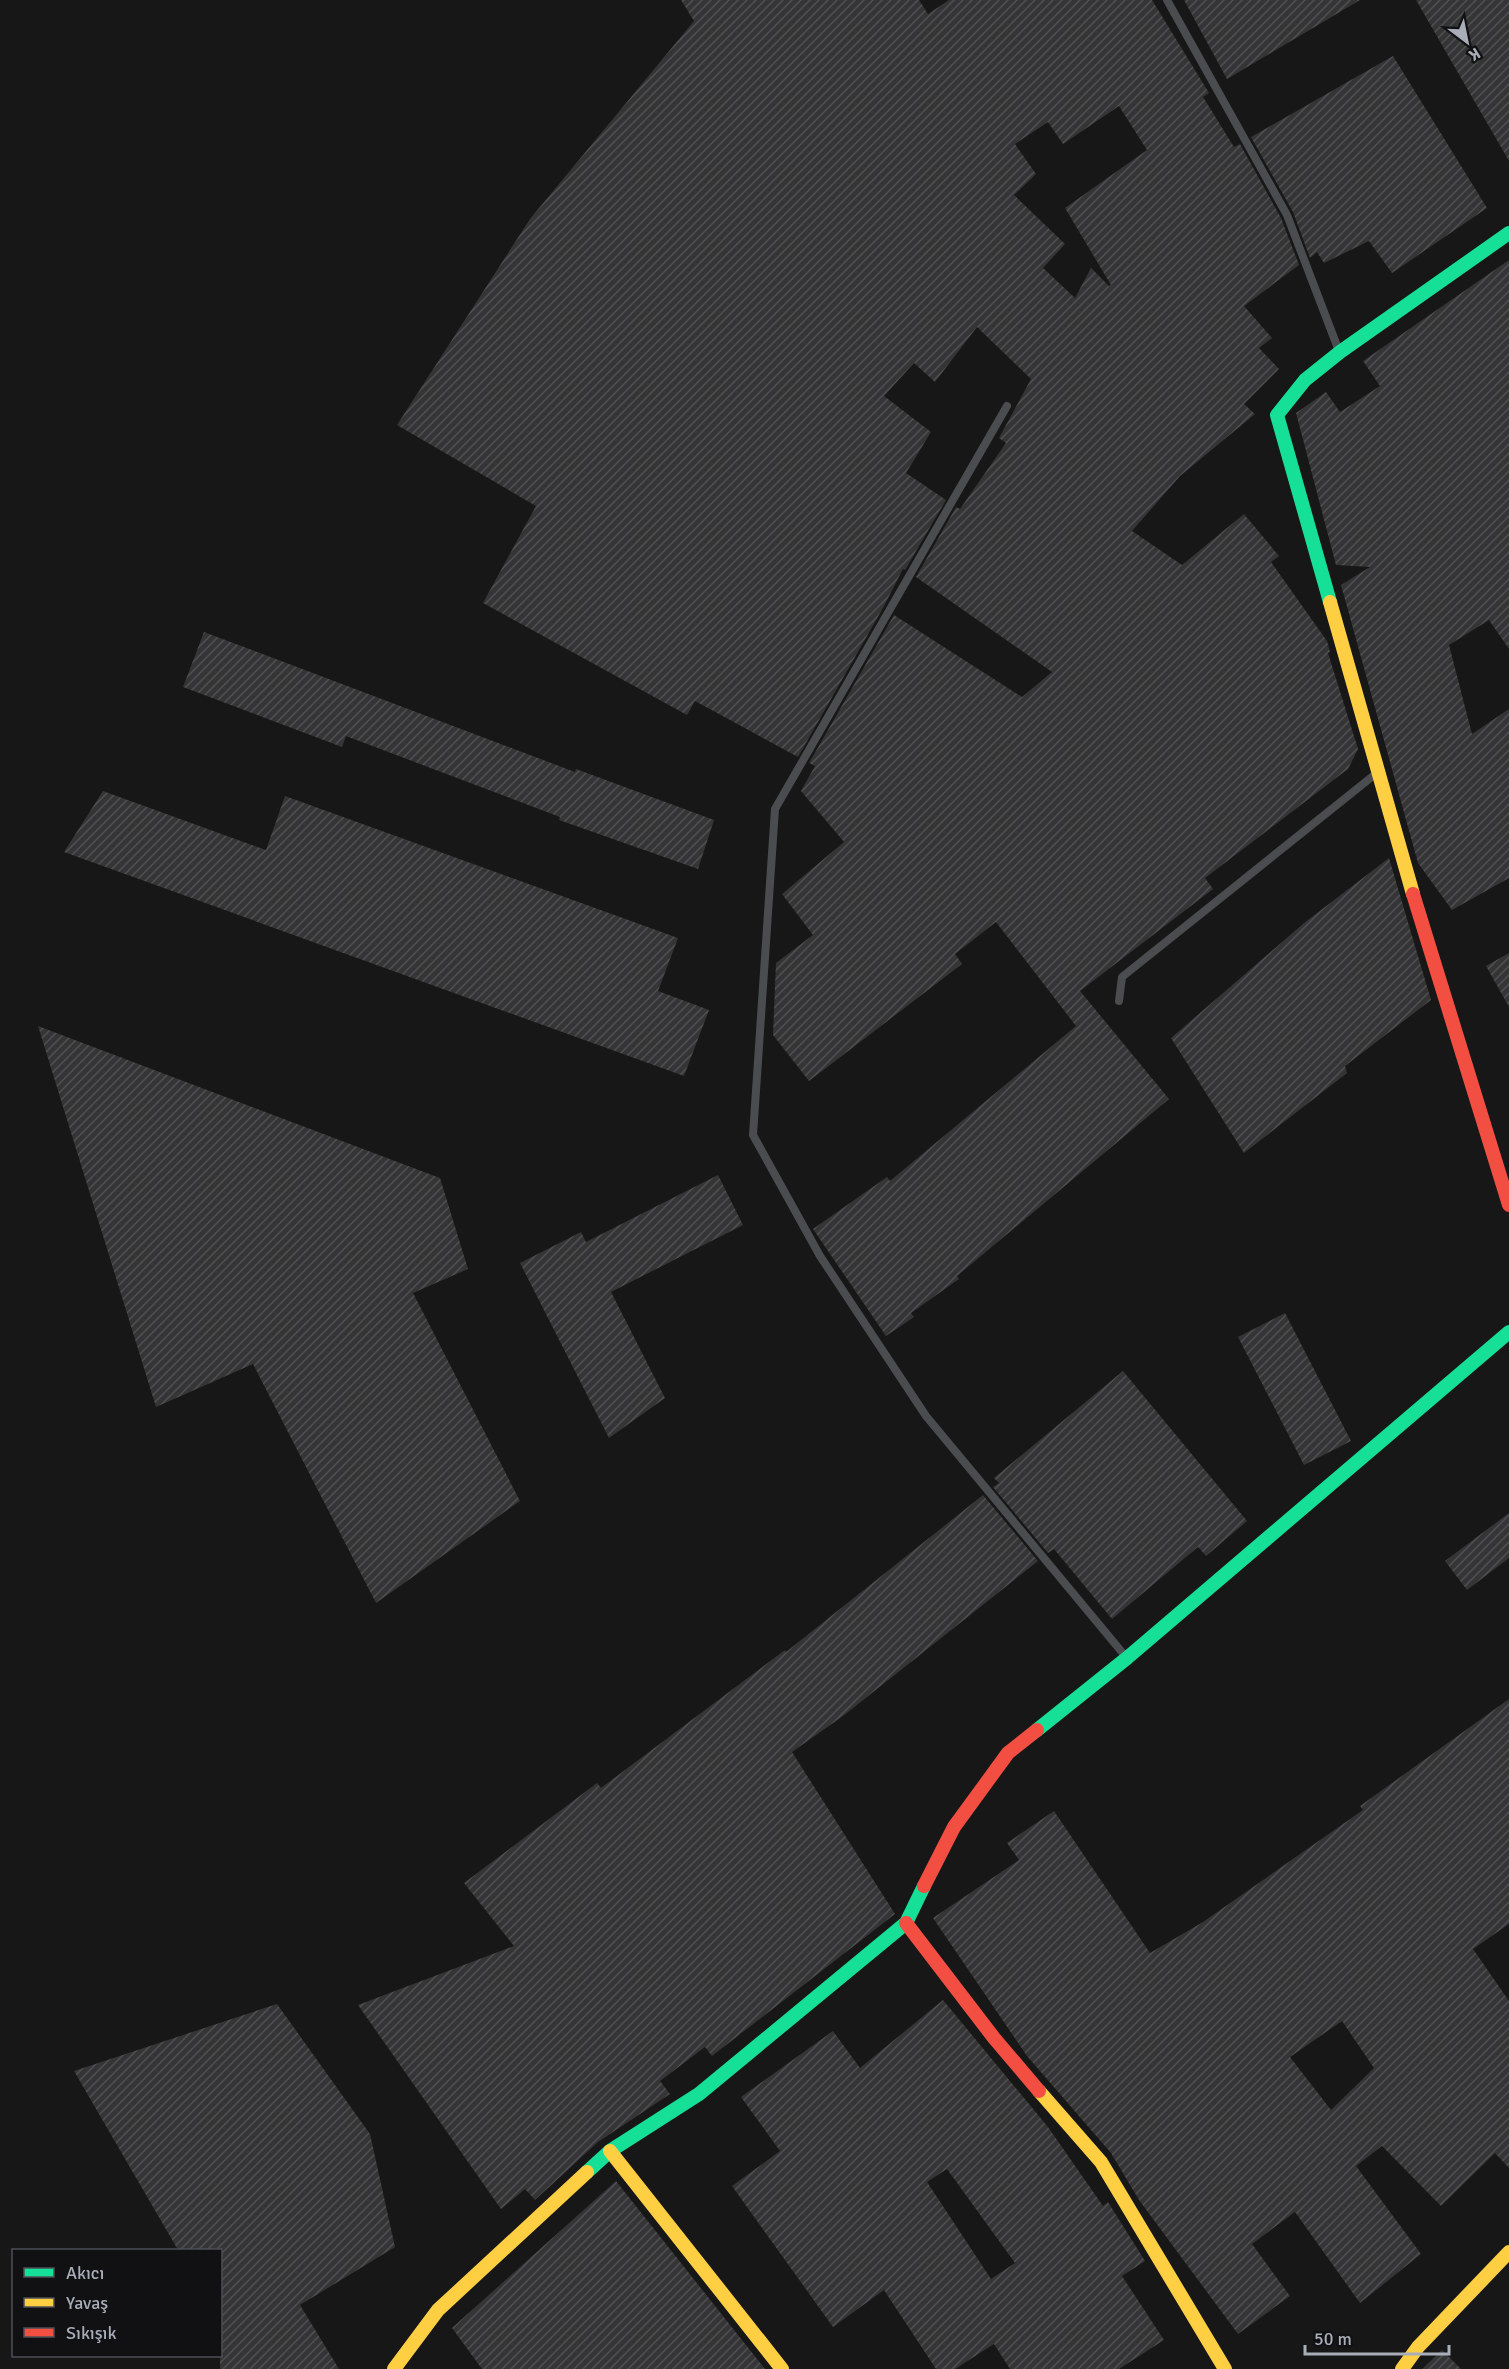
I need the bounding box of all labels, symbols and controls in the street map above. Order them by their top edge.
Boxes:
north arrow [1437,12,1497,72]
text: K [1465,43,1484,65]
legend [12,2249,222,2357]
text: Akıcı [66,2262,104,2284]
text: Yavaş [66,2292,108,2314]
scale bar [1305,2318,1449,2356]
text: Sıkışık [66,2322,116,2344]
text: 50 m [1314,2328,1352,2350]

